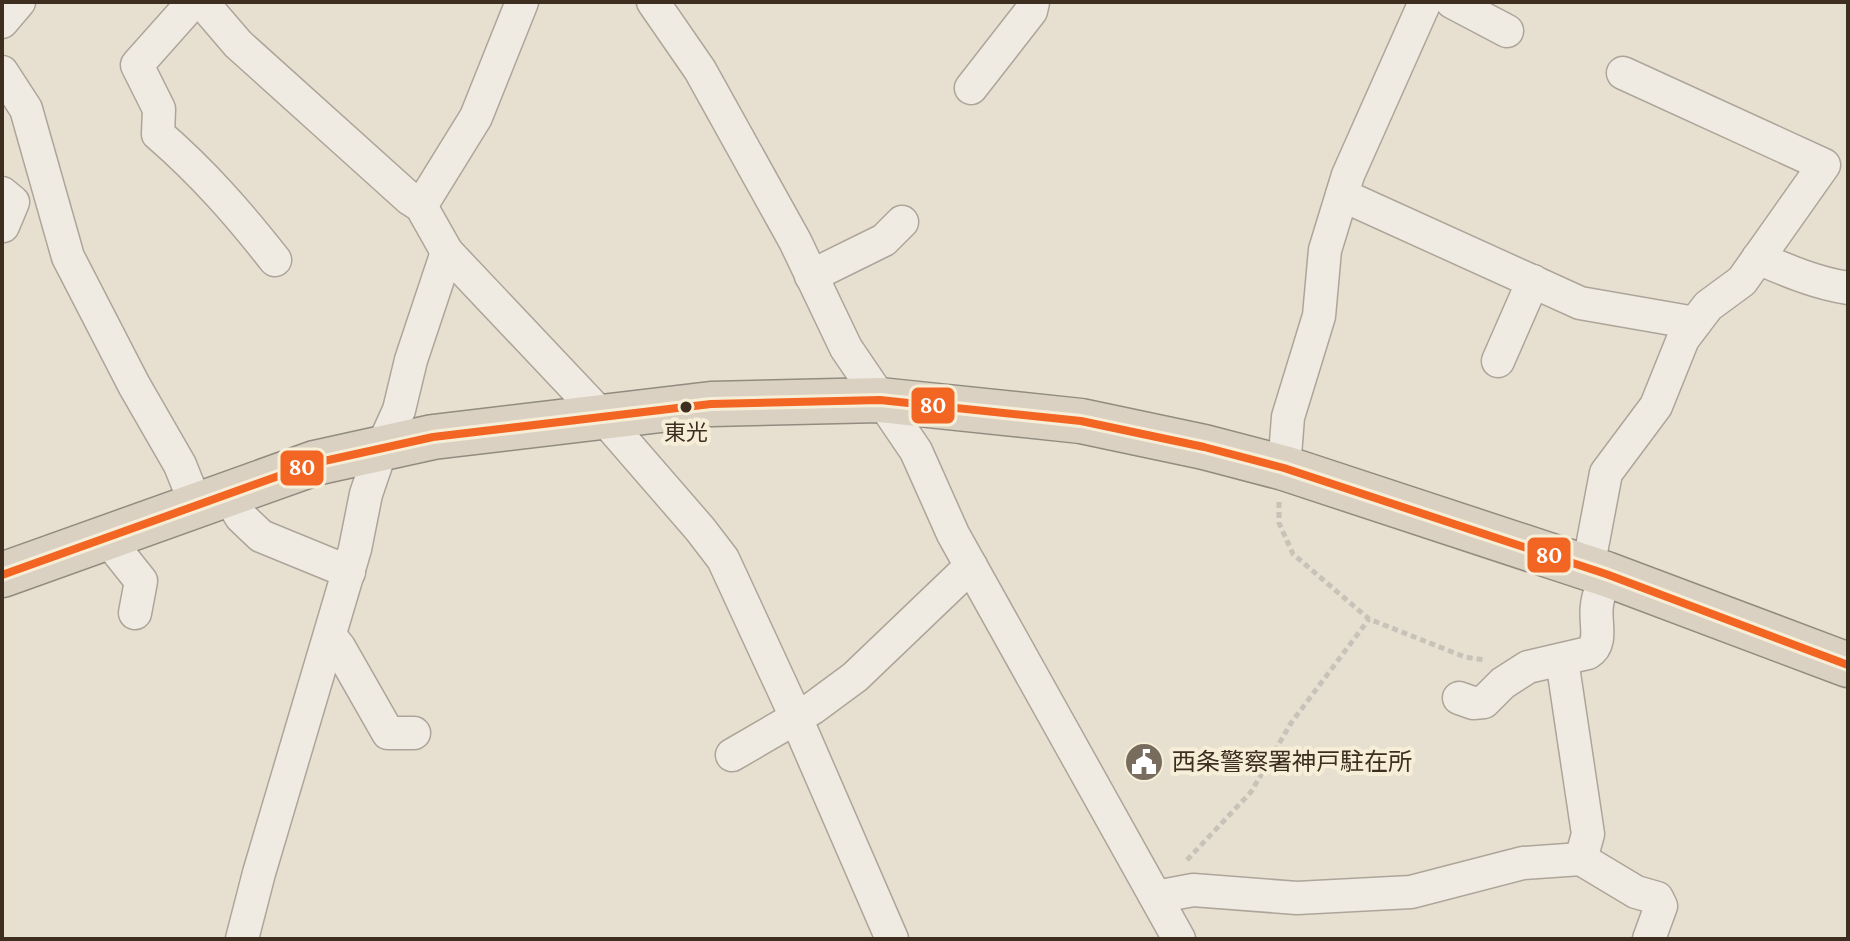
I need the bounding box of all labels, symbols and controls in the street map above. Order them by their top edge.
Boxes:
line badge: 80 [910,386,956,425]
text: 80 [920,391,946,419]
marker: 東光 [678,399,694,415]
place label: 東光 [664,418,708,446]
line badge: 80 [279,449,325,487]
text: 80 [289,453,315,481]
line badge: 80 [1526,536,1572,574]
text: 80 [1536,541,1562,569]
public building icon: 西条警察署神戸駐在所 [1123,741,1165,783]
place label: 西条警察署神戸駐在所 [1172,746,1412,777]

